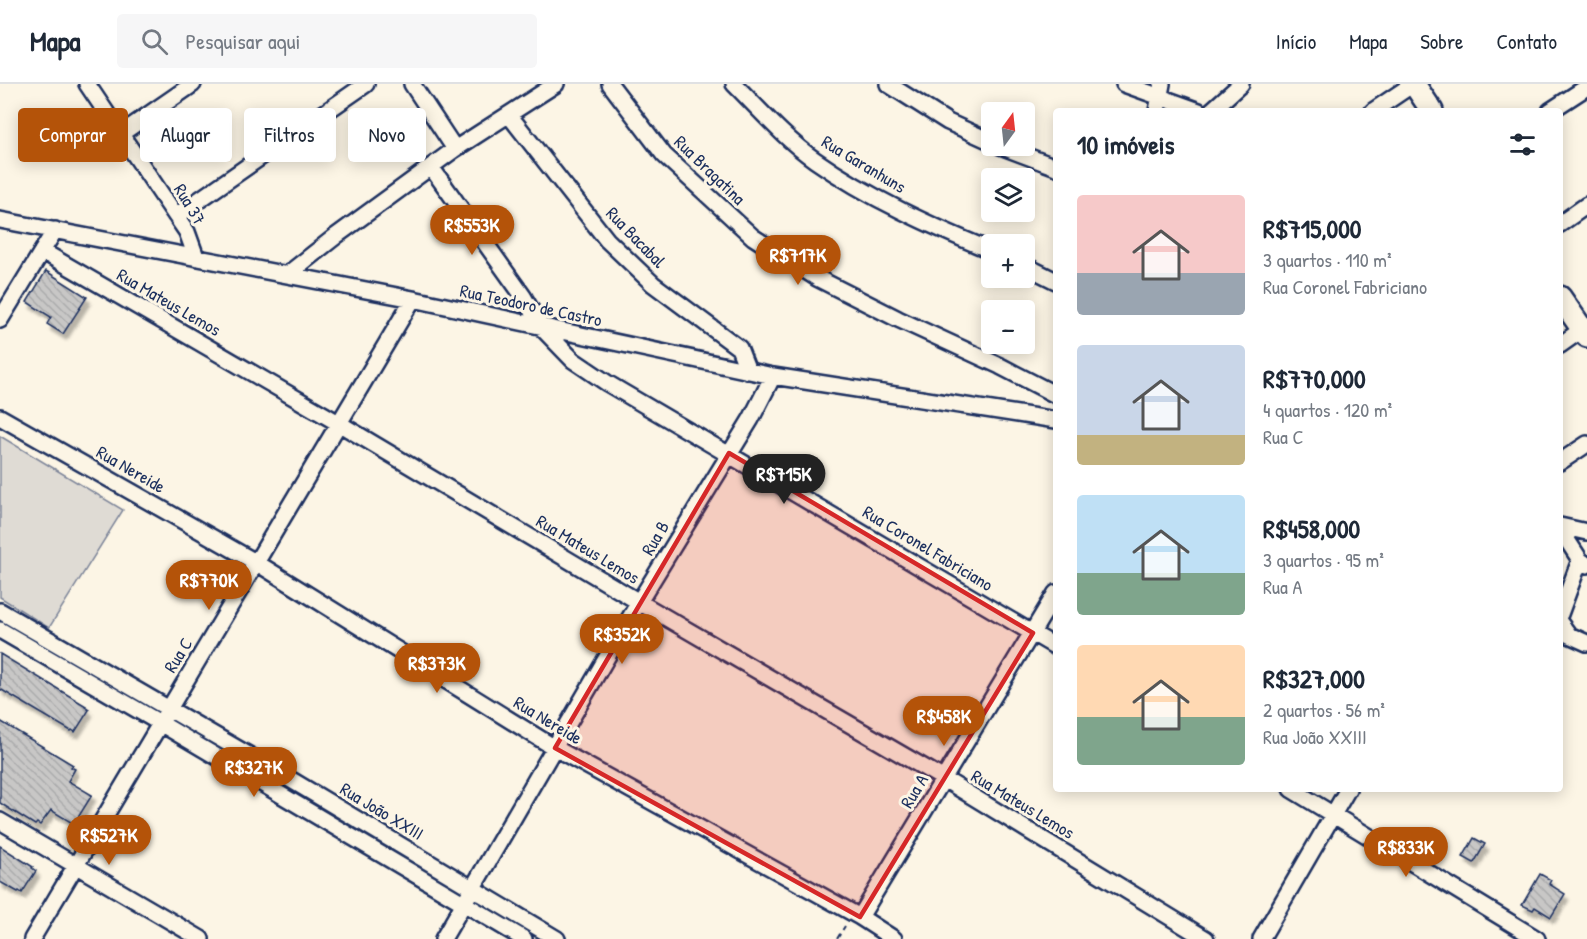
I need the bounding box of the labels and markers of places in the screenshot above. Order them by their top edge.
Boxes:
pin: R$553K [423,205,521,256]
pin: R$717K [749,235,847,286]
pin: R$715K [735,454,833,505]
pin: R$770K [160,560,258,611]
pin: R$352K [573,614,671,665]
pin: R$373K [388,643,486,694]
pin: R$458K [895,696,993,747]
pin: R$327K [205,747,303,798]
pin: R$527K [60,815,158,866]
pin: R$833K [1357,827,1455,878]

